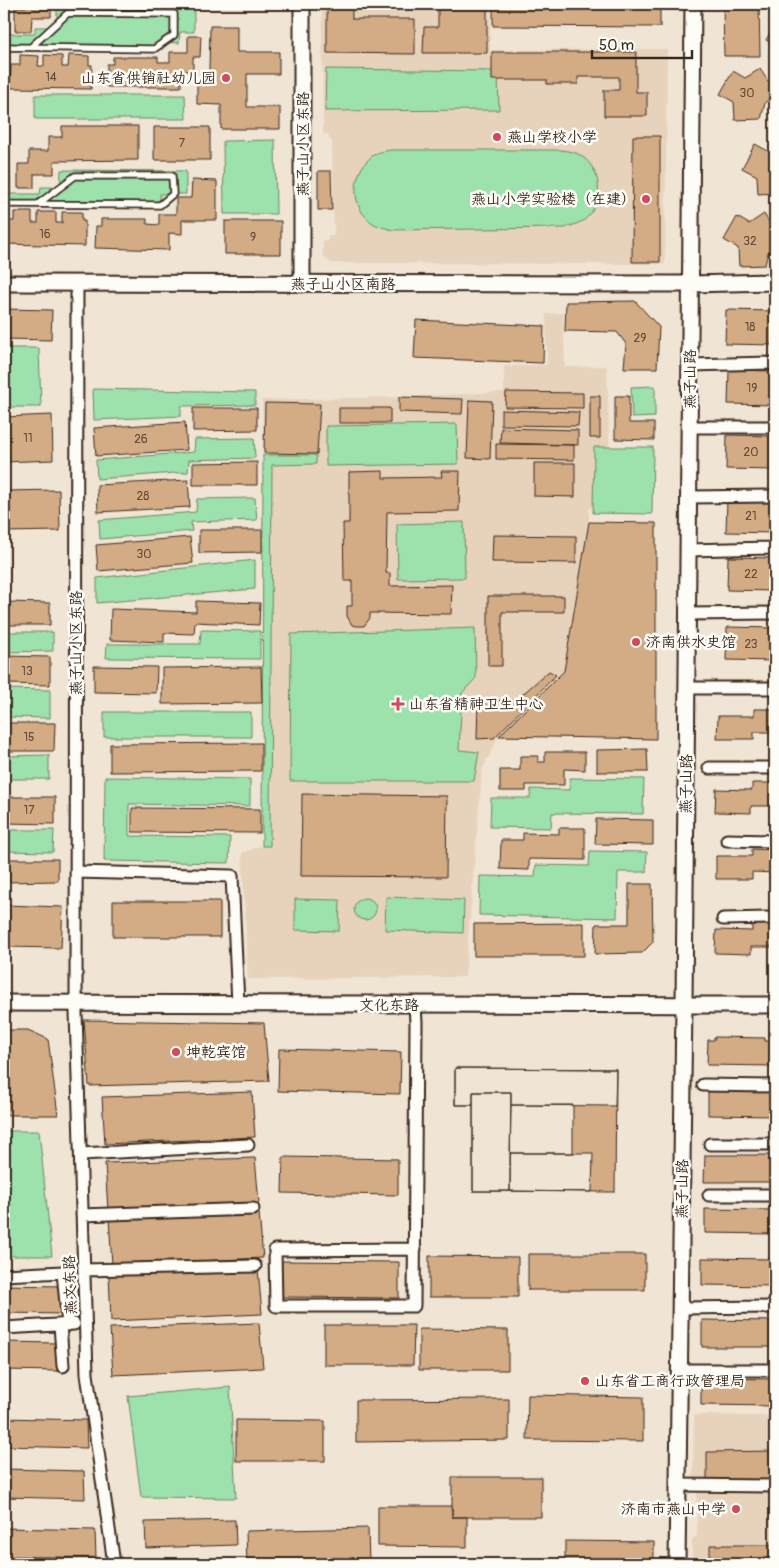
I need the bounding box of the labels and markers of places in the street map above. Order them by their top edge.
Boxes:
place label: 山东省供销社幼儿园 [81,69,216,88]
marker: 山东省供销社幼儿园 [220,72,232,84]
place label: 燕山学校小学 [507,128,597,147]
marker: 燕山学校小学 [491,131,503,143]
place label: 燕山小学实验楼（在建） [471,190,636,209]
marker: 燕山小学实验楼（在建） [640,193,652,205]
place label: 济南供水史馆 [646,633,736,652]
marker: 济南供水史馆 [630,636,642,648]
place label: 山东省精神卫生中心 [409,695,544,714]
marker: 山东省精神卫生中心 [391,697,405,711]
place label: 坤乾宾馆 [186,1043,246,1062]
marker: 坤乾宾馆 [170,1046,182,1058]
place label: 山东省工商行政管理局 [595,1372,745,1391]
marker: 山东省工商行政管理局 [579,1375,591,1387]
place label: 济南市燕山中学 [621,1500,726,1519]
marker: 济南市燕山中学 [730,1503,742,1515]

